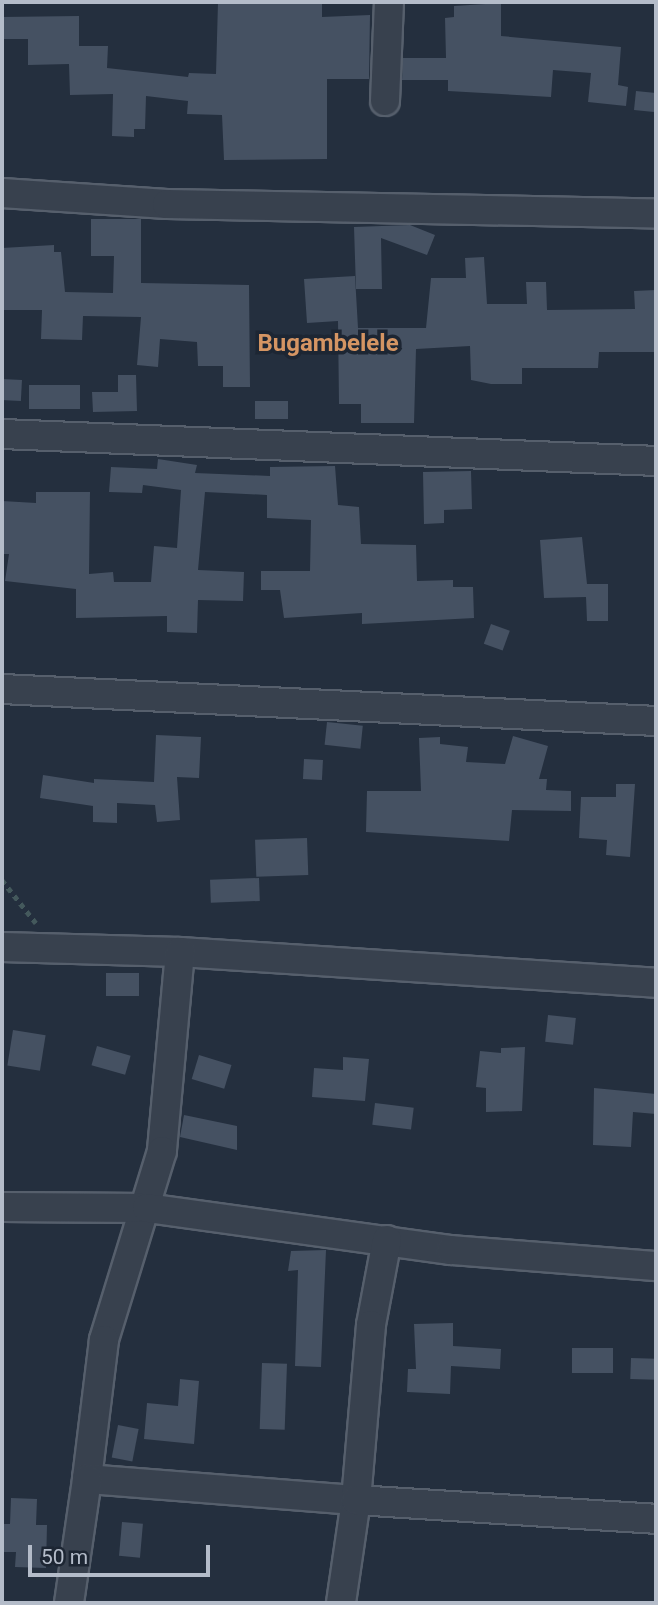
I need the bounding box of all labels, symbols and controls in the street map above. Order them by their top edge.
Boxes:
district label: Bugambelele [257,330,399,358]
scale bar [32,1532,214,1576]
text: 50 m [41,1545,88,1569]

